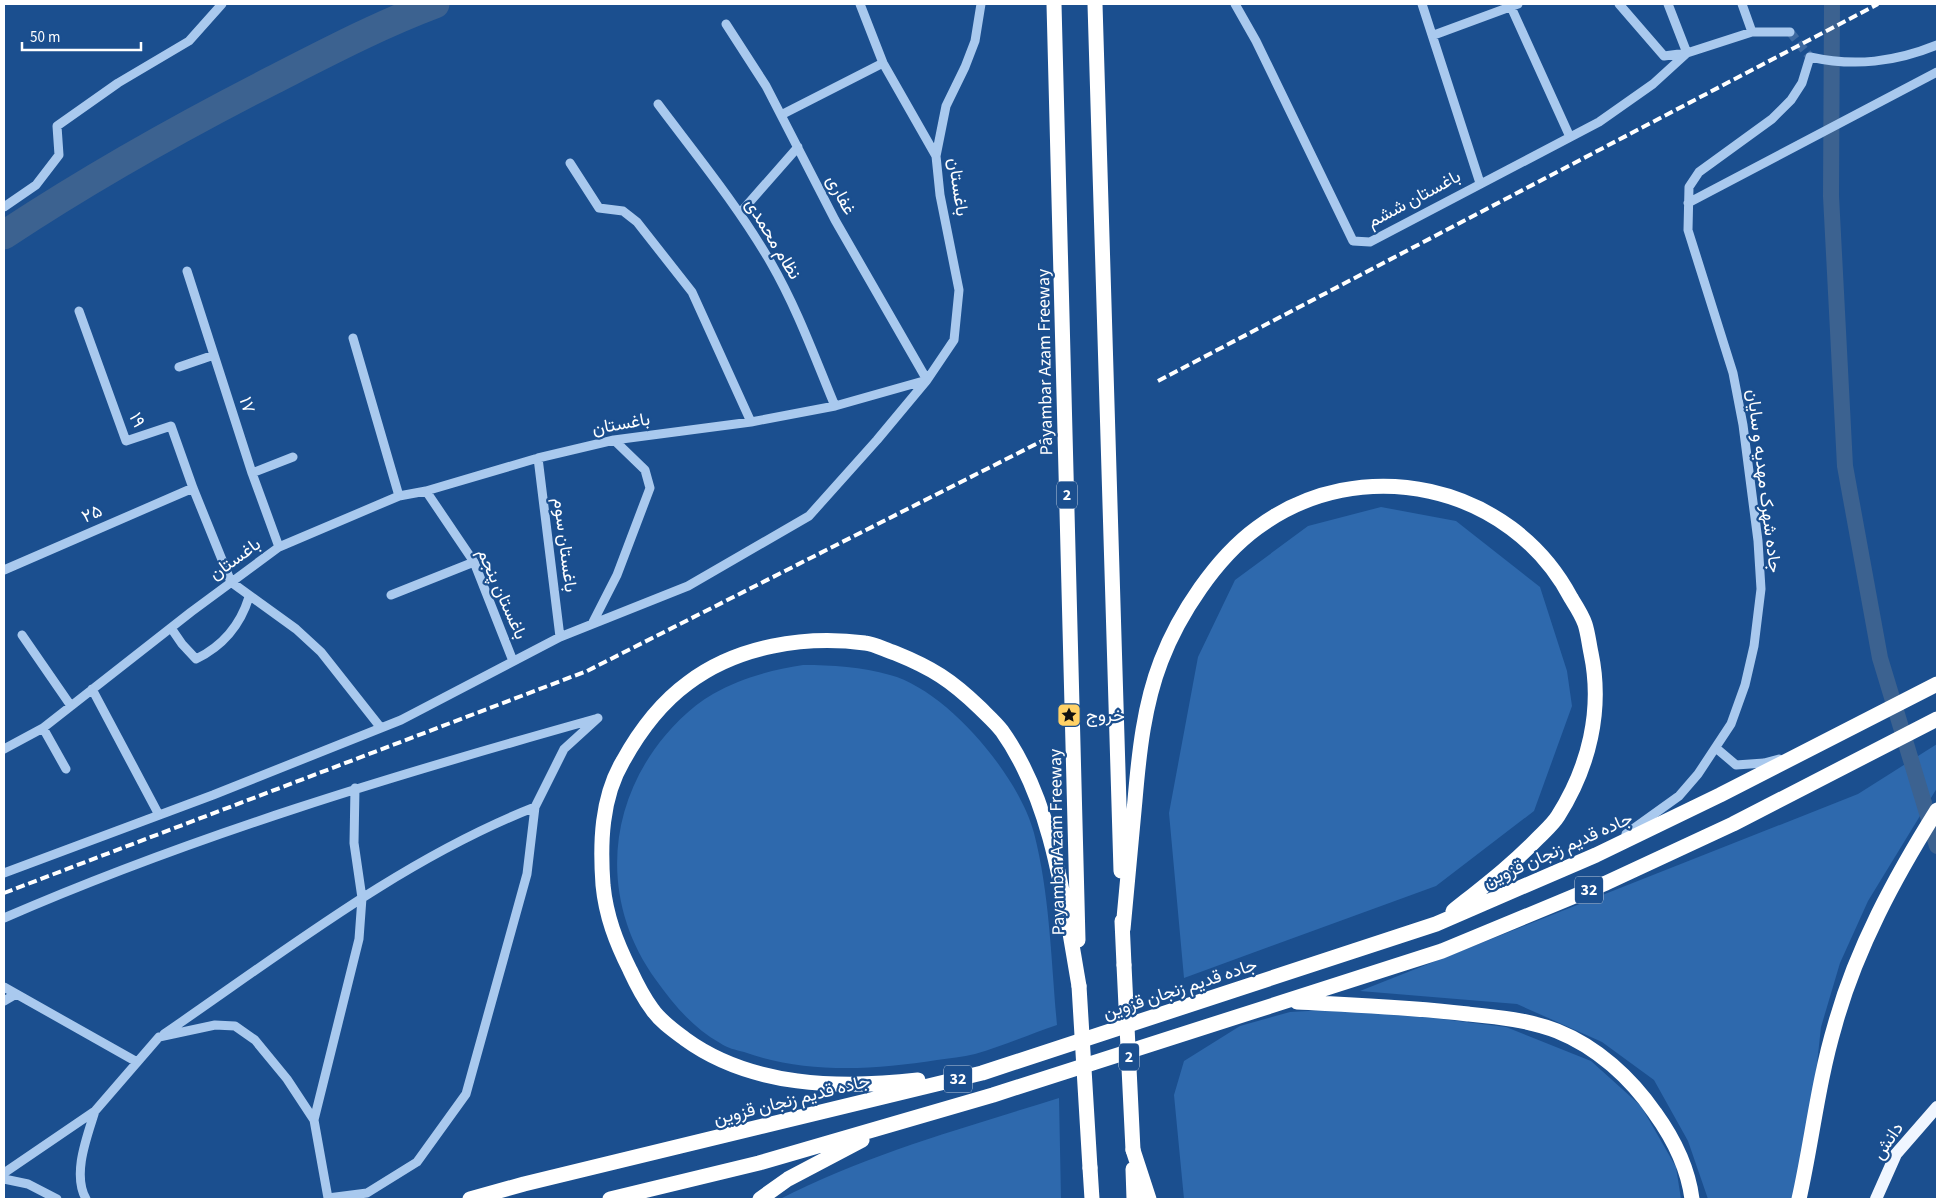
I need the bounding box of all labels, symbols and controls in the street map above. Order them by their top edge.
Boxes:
scale bar [22,20,141,52]
text: 50 m [30,27,60,48]
street label: باغستان [942,156,974,218]
street label: باغستان ششم [1363,164,1465,234]
street label: غفاری [820,171,862,219]
street label: نظام محمدی [739,194,807,284]
street label: Payambar Azam Freeway [1031,268,1059,455]
street label: جاده شهرک مهدیه و سایان [1740,388,1788,574]
street label: ۱۷ [233,394,261,416]
street label: باغستان [590,407,652,441]
street label: ۱۹ [123,408,151,432]
road number: 2 [1057,482,1077,508]
street label: باغستان سوم [547,496,583,594]
street label: ۲۵ [78,499,106,529]
street label: باغستان [204,532,266,586]
street label: باغستان پنجم [471,544,533,644]
place icon: خروج [1056,702,1082,728]
place label: خروج [1086,703,1125,728]
street label: Payambar Azam Freeway [1043,748,1071,935]
street label: جاده قدیم زنجان قزوین [1479,806,1637,894]
road number: 32 [1575,876,1603,904]
street label: جاده قدیم زنجان قزوین [1100,952,1260,1026]
road number: 2 [1119,1044,1139,1070]
road number: 32 [944,1066,972,1092]
street label: جاده قدیم زنجان قزوین [711,1068,873,1132]
street label: دانش [1866,1117,1910,1165]

